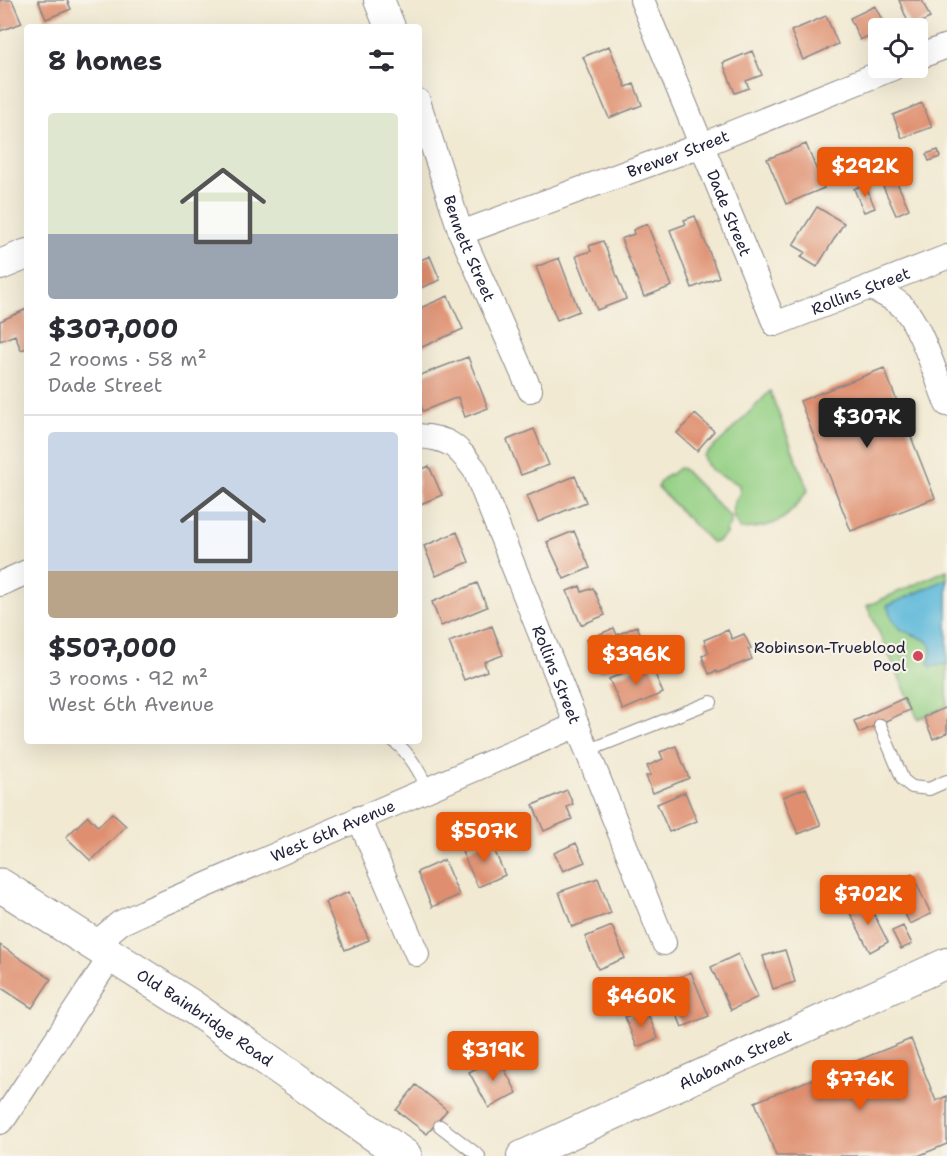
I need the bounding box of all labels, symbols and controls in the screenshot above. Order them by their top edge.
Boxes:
map controls [868,18,928,78]
button: locate [868,18,928,78]
text: 8 homes [48,43,162,78]
icon: filters [365,44,398,77]
street label: Brewer Street [624,125,732,183]
pin: $292K [823,147,907,198]
icon: home [169,152,277,260]
text: $292K [831,153,899,179]
street label: Dade Street [702,167,756,259]
street label: Bennett Street [438,193,500,305]
street label: Rollins Street [808,262,913,320]
text: $307,000 [48,311,178,346]
text: 2 rooms · 58 m² [48,346,207,372]
text: Dade Street [48,372,163,398]
pin: $307K [825,398,909,449]
text: $307K [833,404,901,430]
icon: home [169,471,277,579]
street label: Rollins Street [527,622,585,727]
text: $507,000 [48,630,177,665]
pin: $396K [594,635,678,686]
place label: Robinson-Trueblood Pool [754,637,906,676]
text: $396K [602,641,670,667]
marker: Robinson-Trueblood Pool [911,649,925,663]
text: 3 rooms · 92 m² [48,665,208,691]
text: West 6th Avenue [48,691,214,717]
street label: West 6th Avenue [268,795,398,867]
pin: $507K [442,812,526,863]
text: $507K [450,818,518,844]
pin: $702K [826,875,910,926]
text: $702K [834,881,902,907]
street label: Old Bainbridge Road [133,964,277,1071]
pin: $460K [599,977,683,1028]
text: $460K [606,983,676,1009]
street label: Alabama Street [675,1025,795,1094]
pin: $319K [451,1031,535,1082]
text: $319K [461,1037,525,1063]
pin: $776K [818,1060,902,1111]
text: $776K [826,1066,894,1092]

